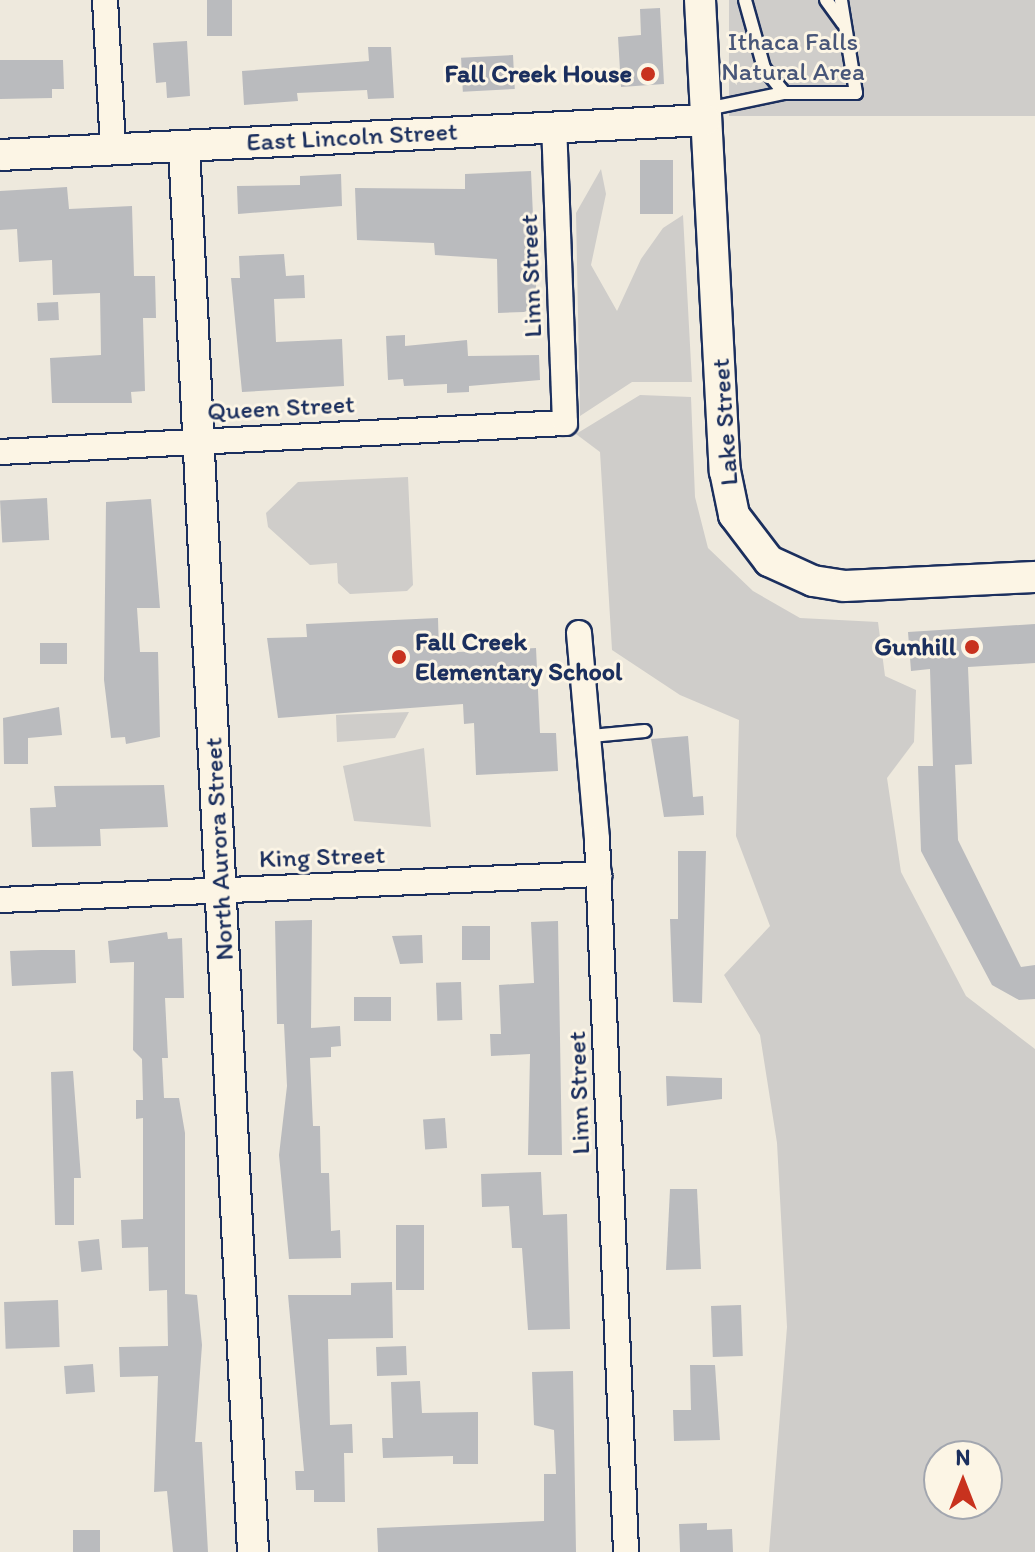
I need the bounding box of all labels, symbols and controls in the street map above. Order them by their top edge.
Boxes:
park label: Ithaca Falls Natural Area [721,26,865,88]
place label: Fall Creek House [445,58,632,90]
marker: Fall Creek House [639,65,657,83]
street label: East Lincoln Street [246,116,458,158]
street label: Linn Street [513,214,549,338]
street label: Lake Street [705,358,745,486]
street label: Queen Street [207,389,355,427]
place label: Fall Creek Elementary School [415,626,622,688]
place label: Gunhill [874,631,956,663]
marker: Gunhill [963,638,981,656]
marker: Fall Creek Elementary School [390,648,408,666]
street label: North Aurora Street [198,737,240,961]
street label: King Street [259,839,385,875]
street label: Linn Street [561,1031,597,1155]
north arrow [923,1440,1003,1520]
text: N [956,1444,970,1471]

